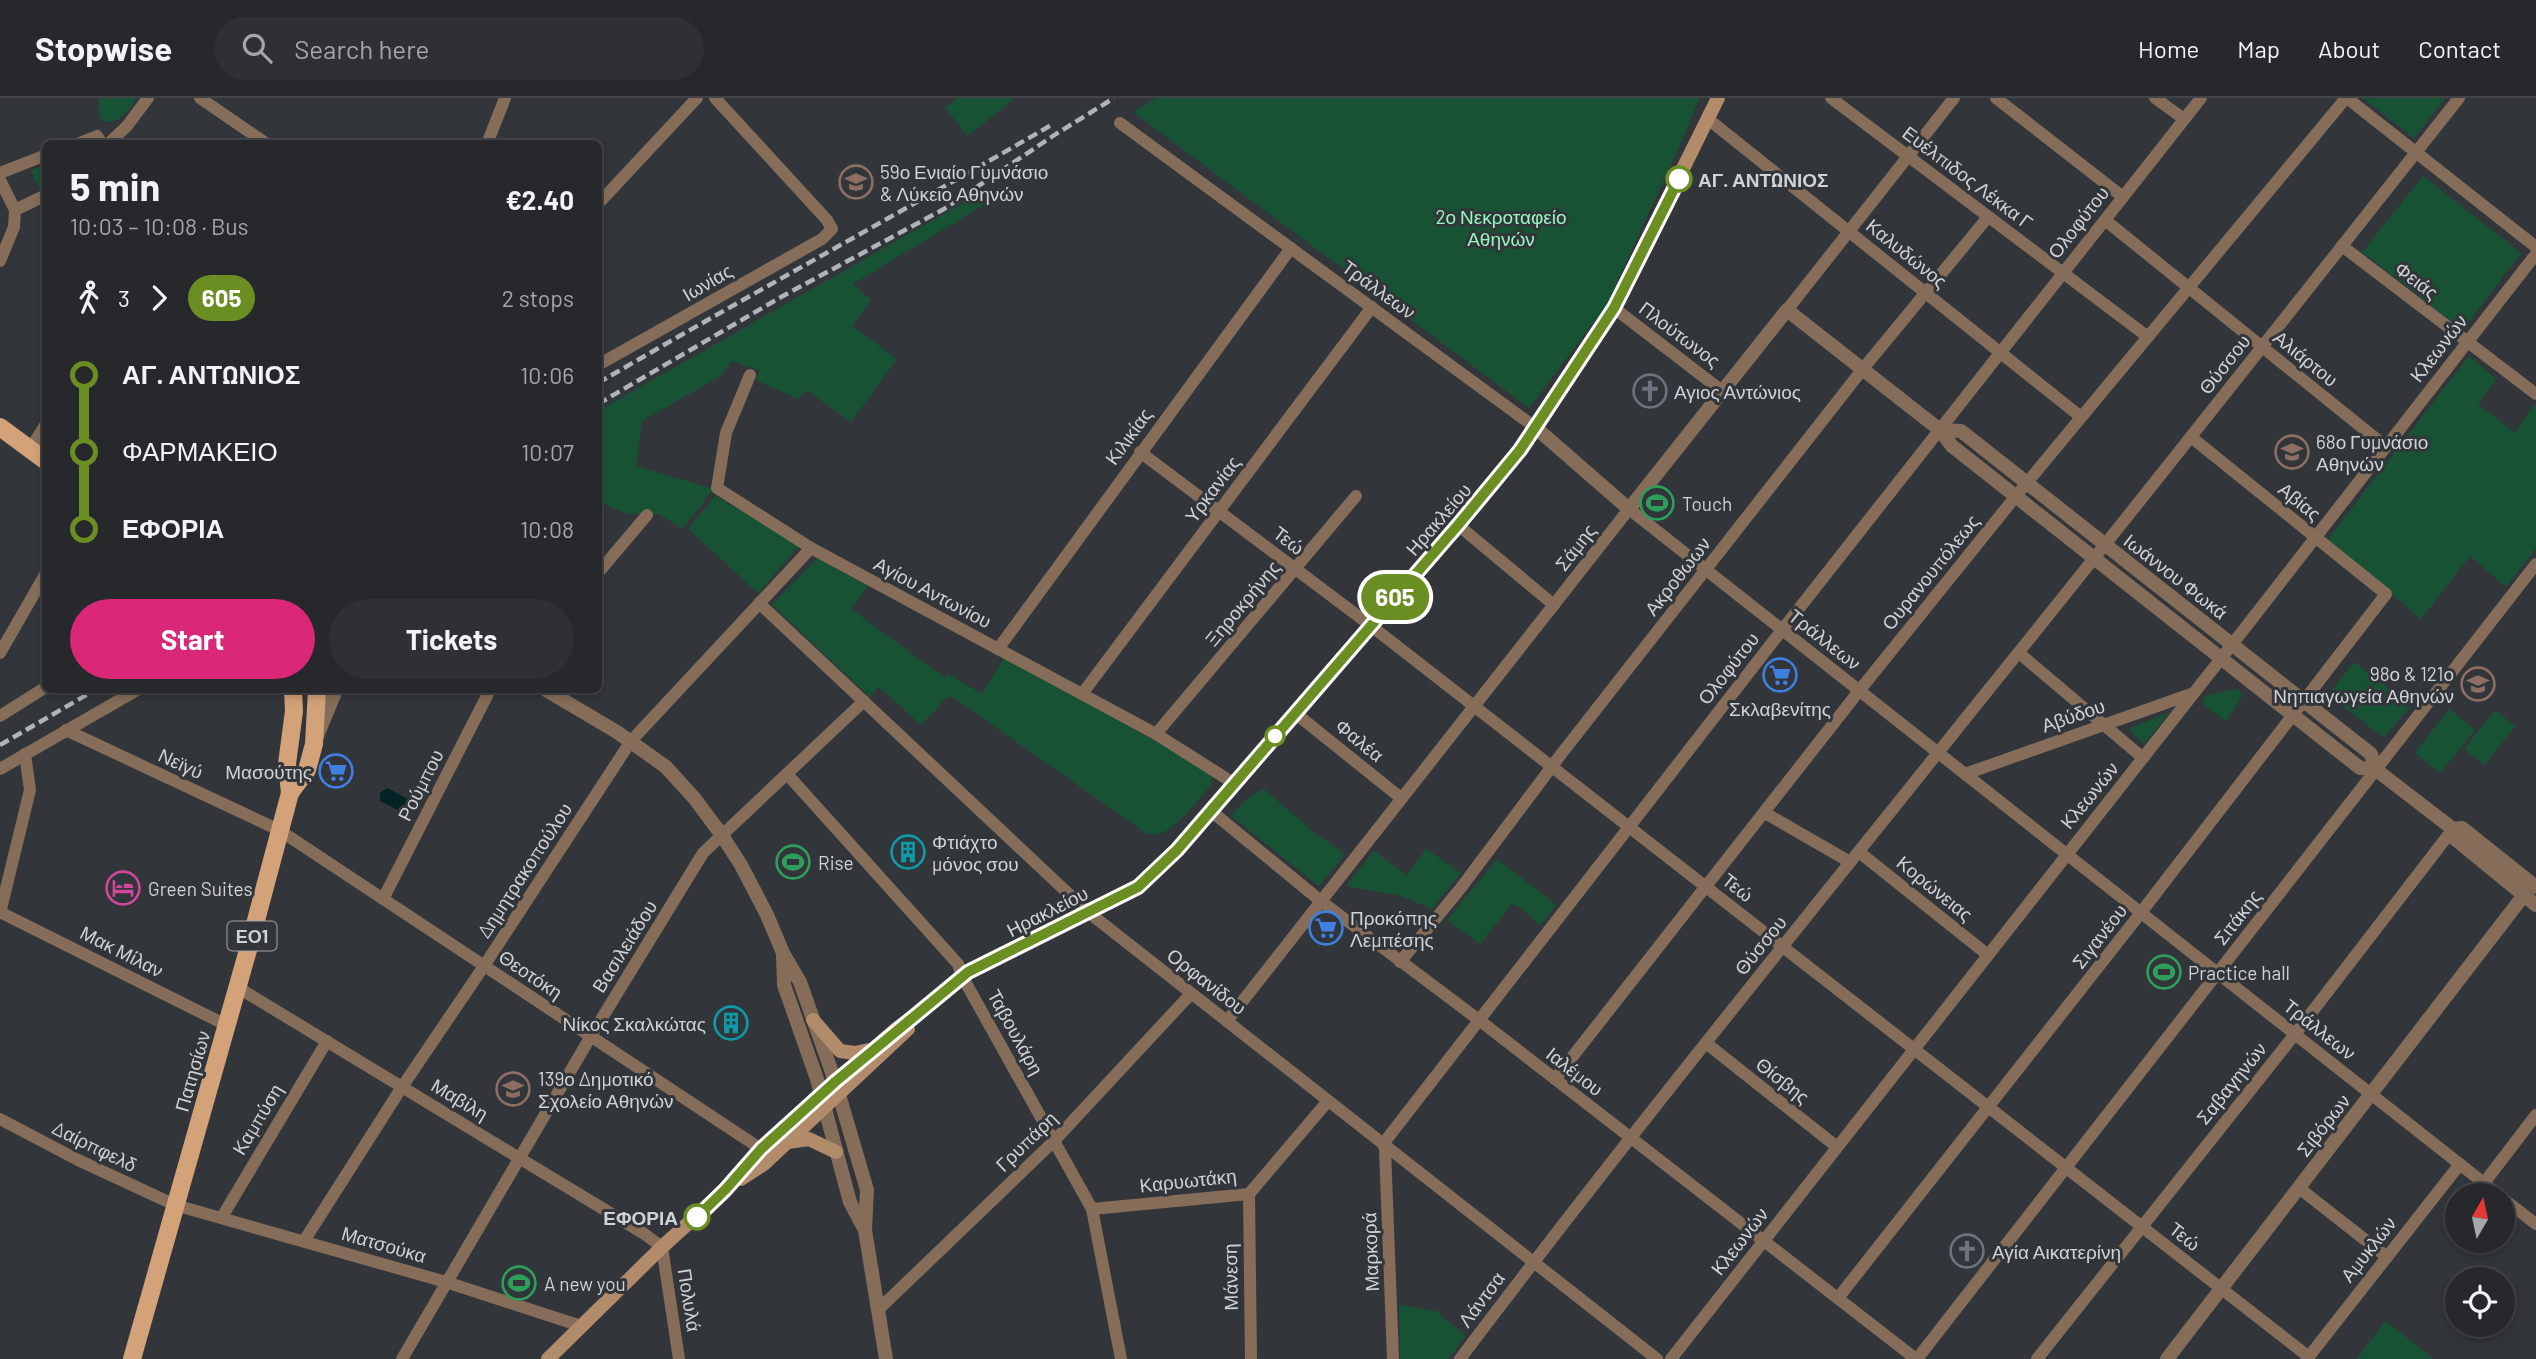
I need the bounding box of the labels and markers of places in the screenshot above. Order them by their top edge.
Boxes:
place label: 59ο Ενιαίο Γυμνάσιο & Λύκειο Αθηνών [880,160,1048,205]
school or university icon: 59ο Ενιαίο Γυμνάσιο & Λύκειο Αθηνών [837,163,875,201]
marker: ΑΓ. ΑΝΤΩΝΙΟΣ [1666,166,1692,192]
place label: ΑΓ. ΑΝΤΩΝΙΟΣ [1698,168,1828,191]
church icon: Αγιος Αντώνιος [1631,372,1669,410]
place label: Αγιος Αντώνιος [1674,380,1801,403]
place label: 68ο Γυμνάσιο Αθηνών [2316,430,2428,475]
school or university icon: 68ο Γυμνάσιο Αθηνών [2273,433,2311,471]
sports icon: Touch [1638,484,1676,522]
place label: Touch [1682,492,1732,515]
supermarket icon: Σκλαβενίτης [1761,656,1799,694]
place label: 98ο & 121ο Νηπιαγωγεία Αθηνών [2273,662,2454,707]
school or university icon: 98ο & 121ο Νηπιαγωγεία Αθηνών [2459,665,2497,703]
place label: Σκλαβενίτης [1729,697,1831,720]
unlabelled marker [1265,726,1285,746]
supermarket icon: Μασούτης [317,752,355,790]
place label: Μασούτης [225,760,312,783]
place label: Φτιάχτο μόνος σου [932,830,1019,875]
building icon: Φτιάχτο μόνος σου [889,833,927,871]
sports icon: Rise [774,843,812,881]
place label: Rise [818,851,854,874]
hotel icon: Green Suites [104,869,142,907]
place label: Green Suites [148,877,253,900]
place label: Προκόπης Λεμπέσης [1350,906,1437,951]
supermarket icon: Προκόπης Λεμπέσης [1307,909,1345,947]
sports icon: Practice hall [2145,953,2183,991]
place label: Practice hall [2188,961,2290,984]
building icon: Νίκος Σκαλκώτας [712,1004,750,1042]
place label: Νίκος Σκαλκώτας [563,1012,706,1035]
place label: 139ο Δημοτικό Σχολείο Αθηνών [538,1067,674,1112]
school or university icon: 139ο Δημοτικό Σχολείο Αθηνών [494,1070,532,1108]
marker: ΕΦΟΡΙΑ [684,1204,710,1230]
place label: ΕΦΟΡΙΑ [603,1206,678,1229]
church icon: Αγία Αικατερίνη [1948,1232,1986,1270]
place label: Αγία Αικατερίνη [1992,1240,2121,1263]
sports icon: A new you [500,1264,538,1302]
place label: A new you [544,1272,626,1295]

